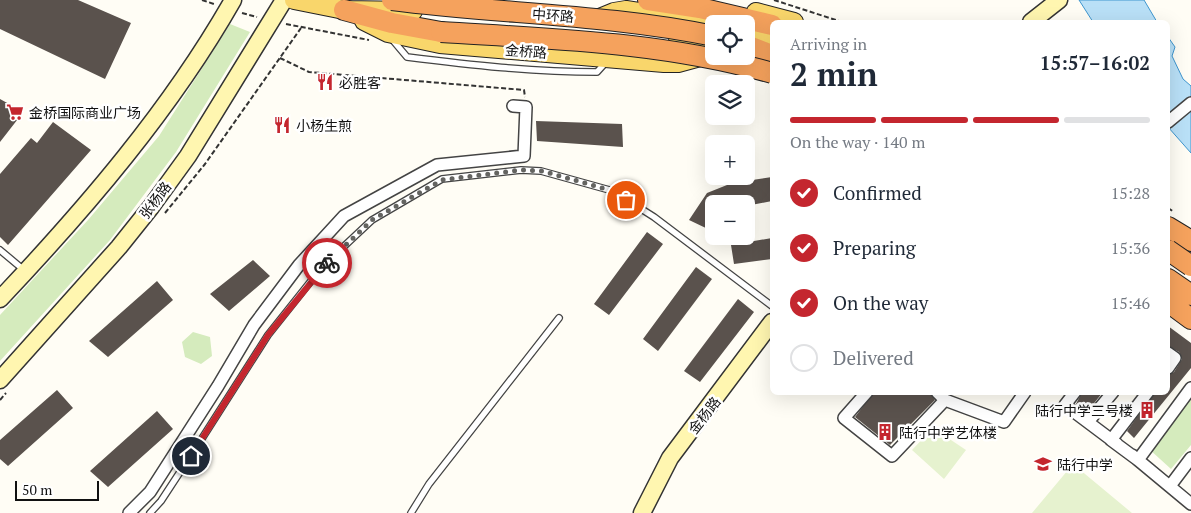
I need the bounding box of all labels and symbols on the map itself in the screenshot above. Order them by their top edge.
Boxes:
street label: 中环路 [531,4,575,26]
street label: 金桥路 [504,40,548,62]
restaurant icon: 必胜客 [315,72,335,92]
place label: 必胜客 [339,73,381,92]
supermarket icon: 金桥国际商业广场 [5,102,25,122]
place label: 金桥国际商业广场 [29,103,141,122]
restaurant icon: 小杨生煎 [272,115,292,135]
place label: 小杨生煎 [296,116,352,135]
street label: 张杨路 [135,178,175,222]
pin [605,179,647,221]
courier [302,238,352,288]
street label: 金杨路 [684,393,724,437]
building icon: 陆行中学三号楼 [1137,400,1157,420]
place label: 陆行中学三号楼 [1035,401,1133,420]
building icon: 陆行中学艺体楼 [875,422,895,442]
place label: 陆行中学艺体楼 [899,423,997,442]
pin [170,435,212,477]
school or university icon: 陆行中学 [1033,454,1053,474]
place label: 陆行中学 [1057,455,1113,474]
scale bar [15,478,99,501]

